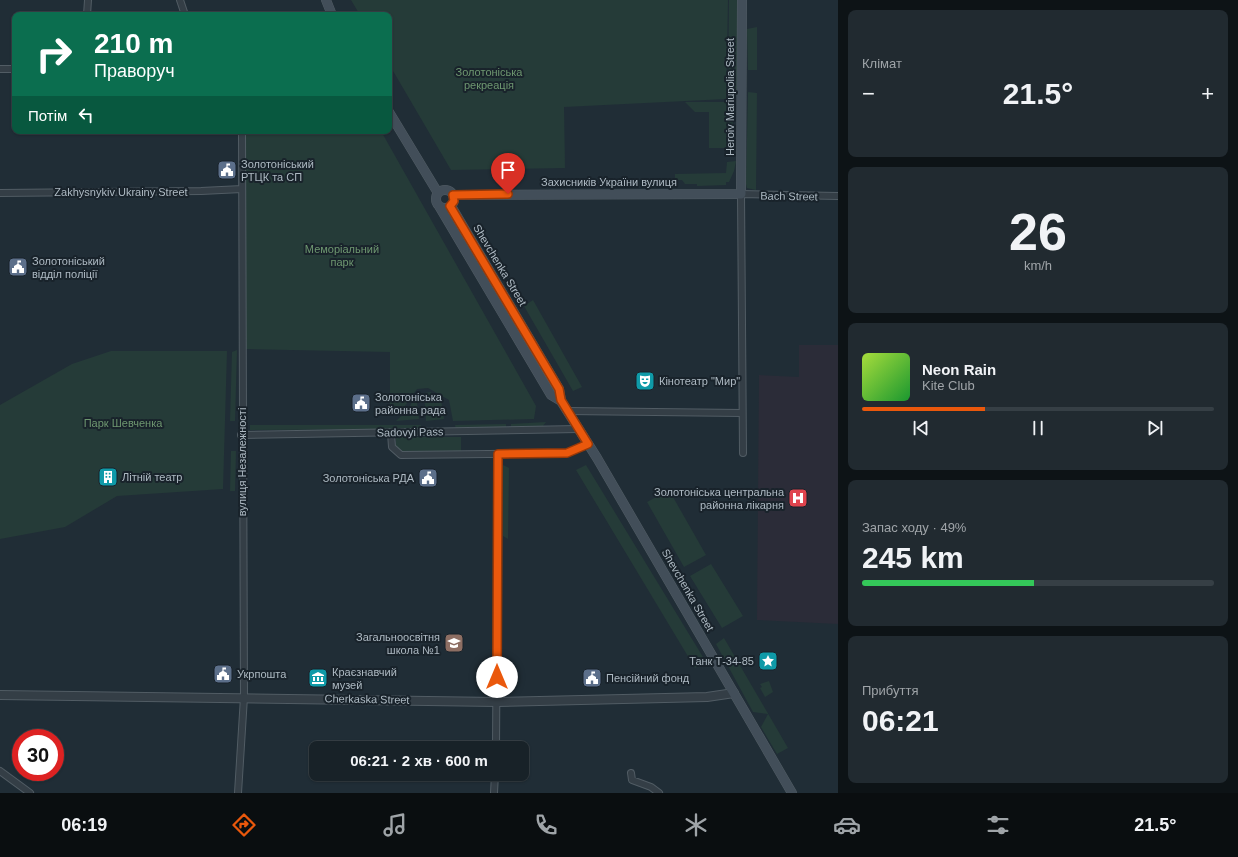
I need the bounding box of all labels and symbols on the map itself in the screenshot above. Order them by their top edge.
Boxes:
street label: Heroiv Mariupolia Street [724,38,736,156]
park label: Золотоніська рекреація [456,66,523,91]
pin [491,153,525,194]
place label: Золотоніський РТЦК та СП [241,158,314,183]
public building icon: Золотоніський РТЦК та СП [216,159,238,181]
street label: Захисників України вулиця [541,176,677,188]
street label: Zakhysnykiv Ukrainy Street [54,186,188,198]
street label: Bach Street [760,189,818,203]
street label: Shevchenka Street [471,222,529,308]
park label: Меморіальний парк [305,243,379,268]
place label: Золотоніський відділ поліції [32,255,105,280]
public building icon: Золотоніський відділ поліції [7,256,29,278]
theatre icon: Кінотеатр "Мир" [634,370,656,392]
place label: Кінотеатр "Мир" [659,375,740,387]
place label: Золотоніська районна рада [375,391,446,416]
public building icon: Золотоніська районна рада [350,392,372,414]
street label: вулиця Незалежності [236,408,248,516]
park label: Парк Шевченка [84,417,163,429]
street label: Sadovyi Pass [377,425,444,439]
building icon: Літній театр [97,466,119,488]
public building icon: Золотоніська РДА [417,467,439,489]
place label: Літній театр [122,471,182,483]
place label: Золотоніська РДА [323,472,415,484]
place label: Золотоніська центральна районна лікарня [654,486,785,511]
hospital icon: Золотоніська центральна районна лікарня [787,487,809,509]
street label: Shevchenka Street [660,547,716,633]
place label: Загальноосвітня школа №1 [356,631,440,656]
school or university icon: Загальноосвітня школа №1 [443,632,465,654]
place icon: Танк Т-34-85 [757,650,779,672]
place label: Танк Т-34-85 [689,655,754,667]
position arrow [476,656,518,698]
public building icon: Укрпошта [212,663,234,685]
place label: Краєзнавчий музей [332,666,397,691]
museum icon: Краєзнавчий музей [307,667,329,689]
public building icon: Пенсійний фонд [581,667,603,689]
place label: Укрпошта [237,668,287,680]
place label: Пенсійний фонд [606,672,690,684]
street label: Cherkaska Street [324,692,410,706]
speed limit sign: 30 [12,729,64,781]

